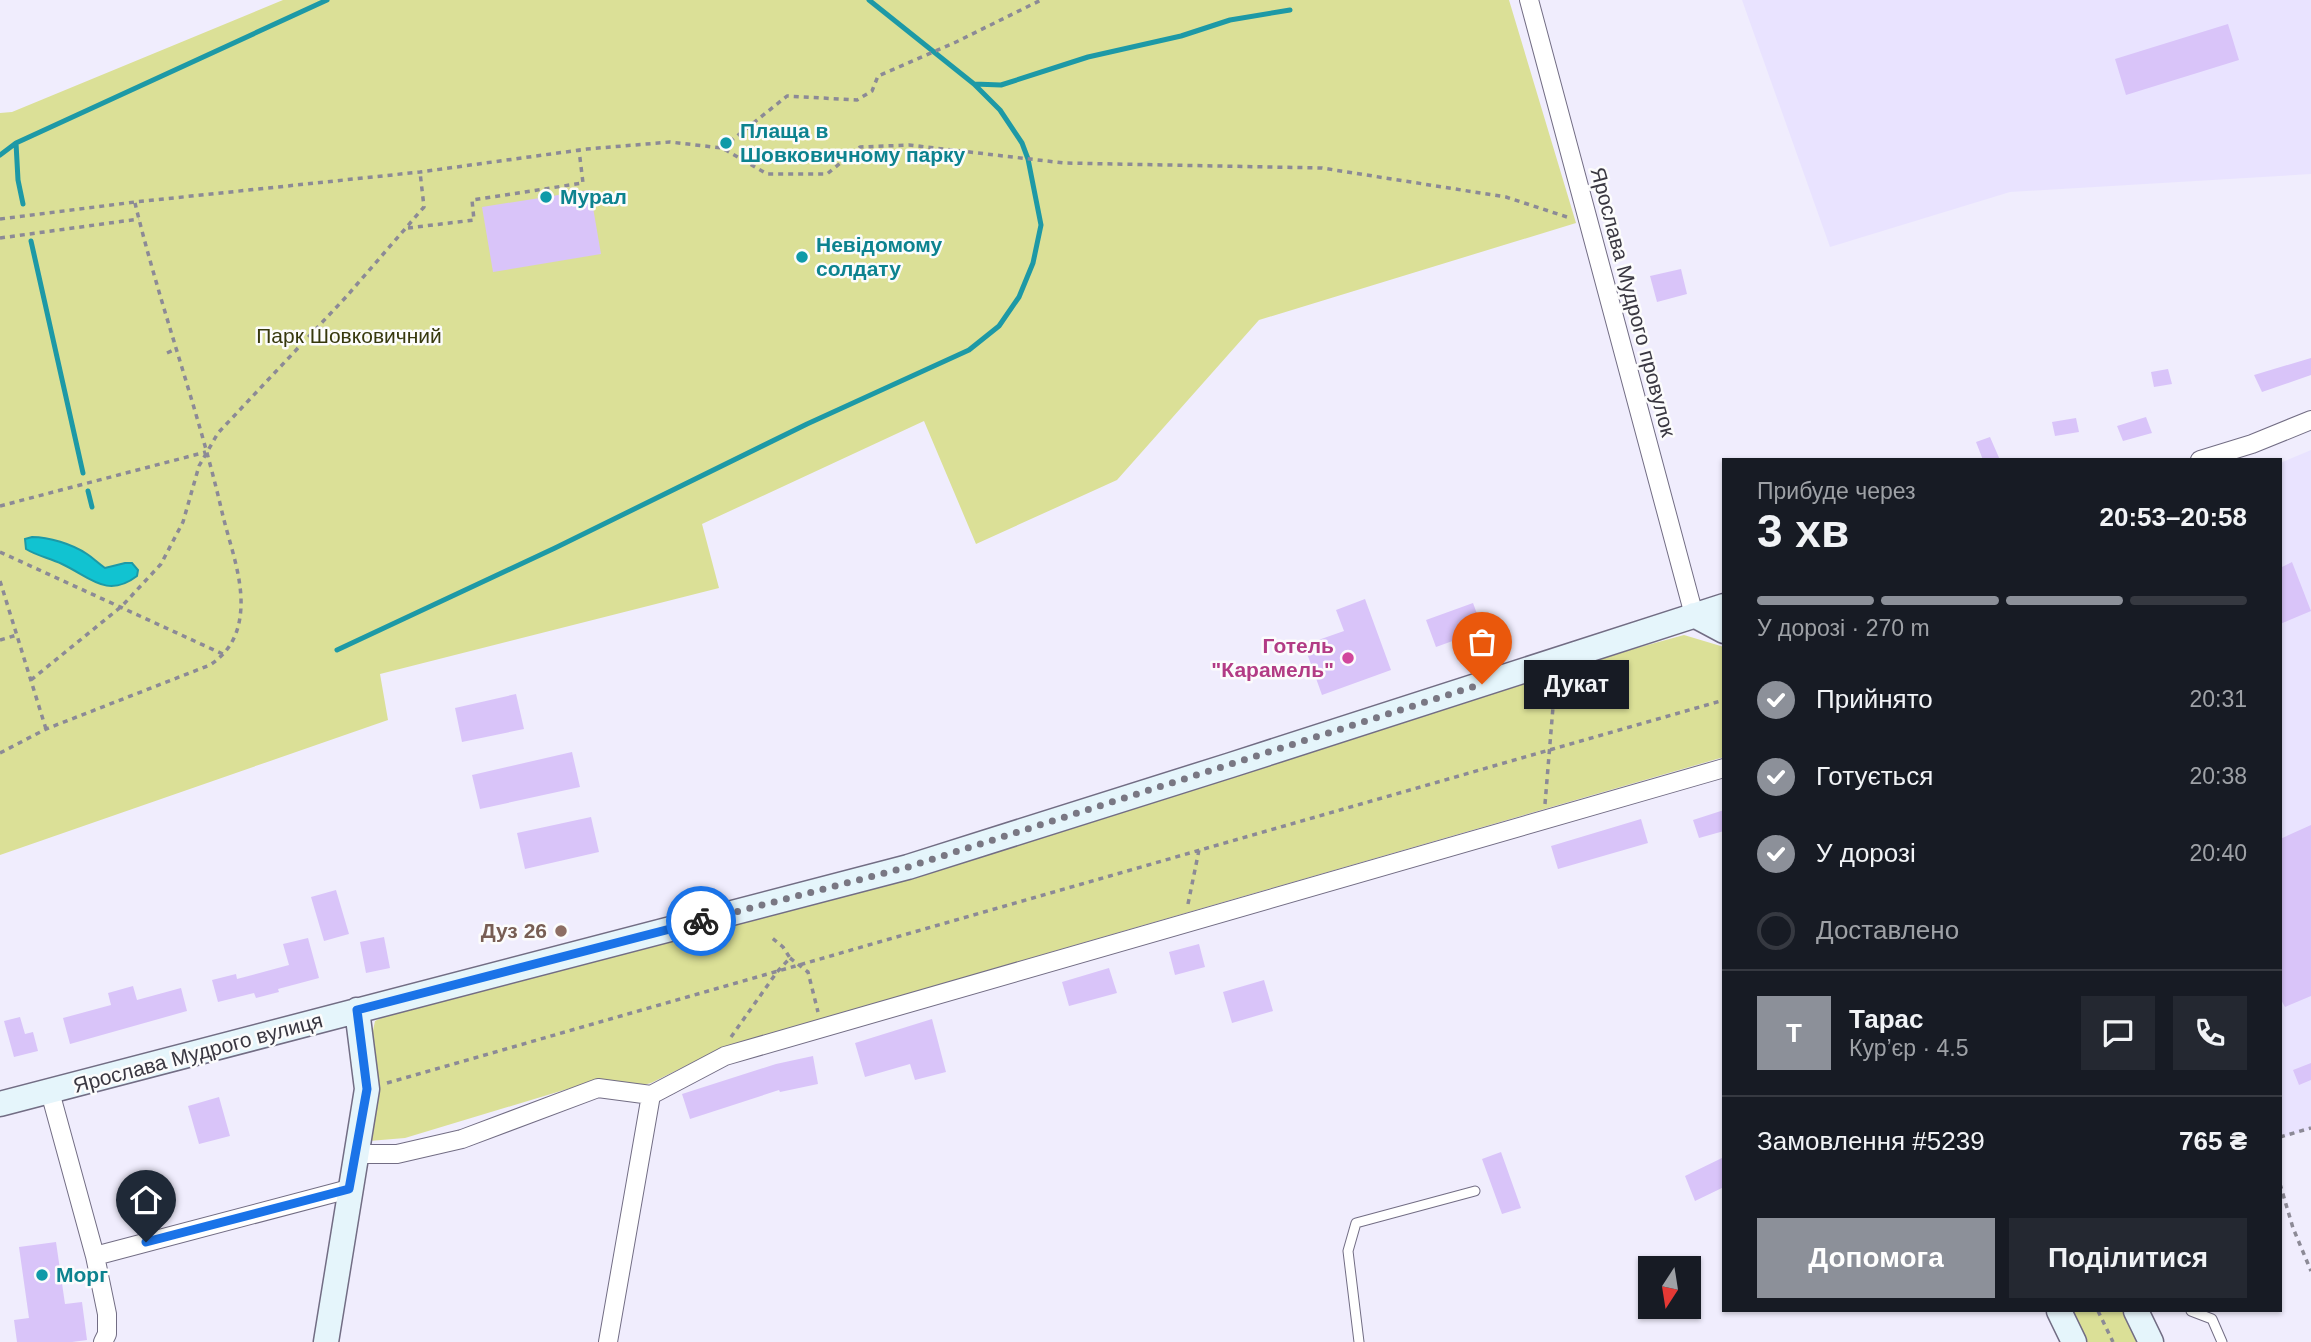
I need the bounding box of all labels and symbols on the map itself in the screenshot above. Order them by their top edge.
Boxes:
place label: Плаща в Шовковичному парку [740,119,966,166]
marker: Плаща в Шовковичному парку [718,135,734,151]
street label: Ярослава Мудрого провулок [1586,165,1681,440]
place label: Мурал [560,185,627,208]
marker: Мурал [538,189,554,205]
place label: Невідомому солдату [816,233,943,280]
marker: Невідомому солдату [794,249,810,265]
park label: Парк Шовковичний [256,324,442,347]
pin [1452,612,1512,684]
place label: Готель "Карамель" [1211,634,1334,681]
marker: Готель "Карамель" [1340,650,1356,666]
callout: Дукат [1524,660,1629,708]
courier [666,886,736,956]
place label: Дуз 26 [481,919,547,942]
marker: Дуз 26 [553,923,569,939]
street label: Ярослава Мудрого вулиця [71,1008,325,1097]
pin [116,1170,176,1242]
north arrow [1638,1256,1701,1320]
place label: Морг [56,1263,108,1286]
marker: Морг [34,1267,50,1283]

